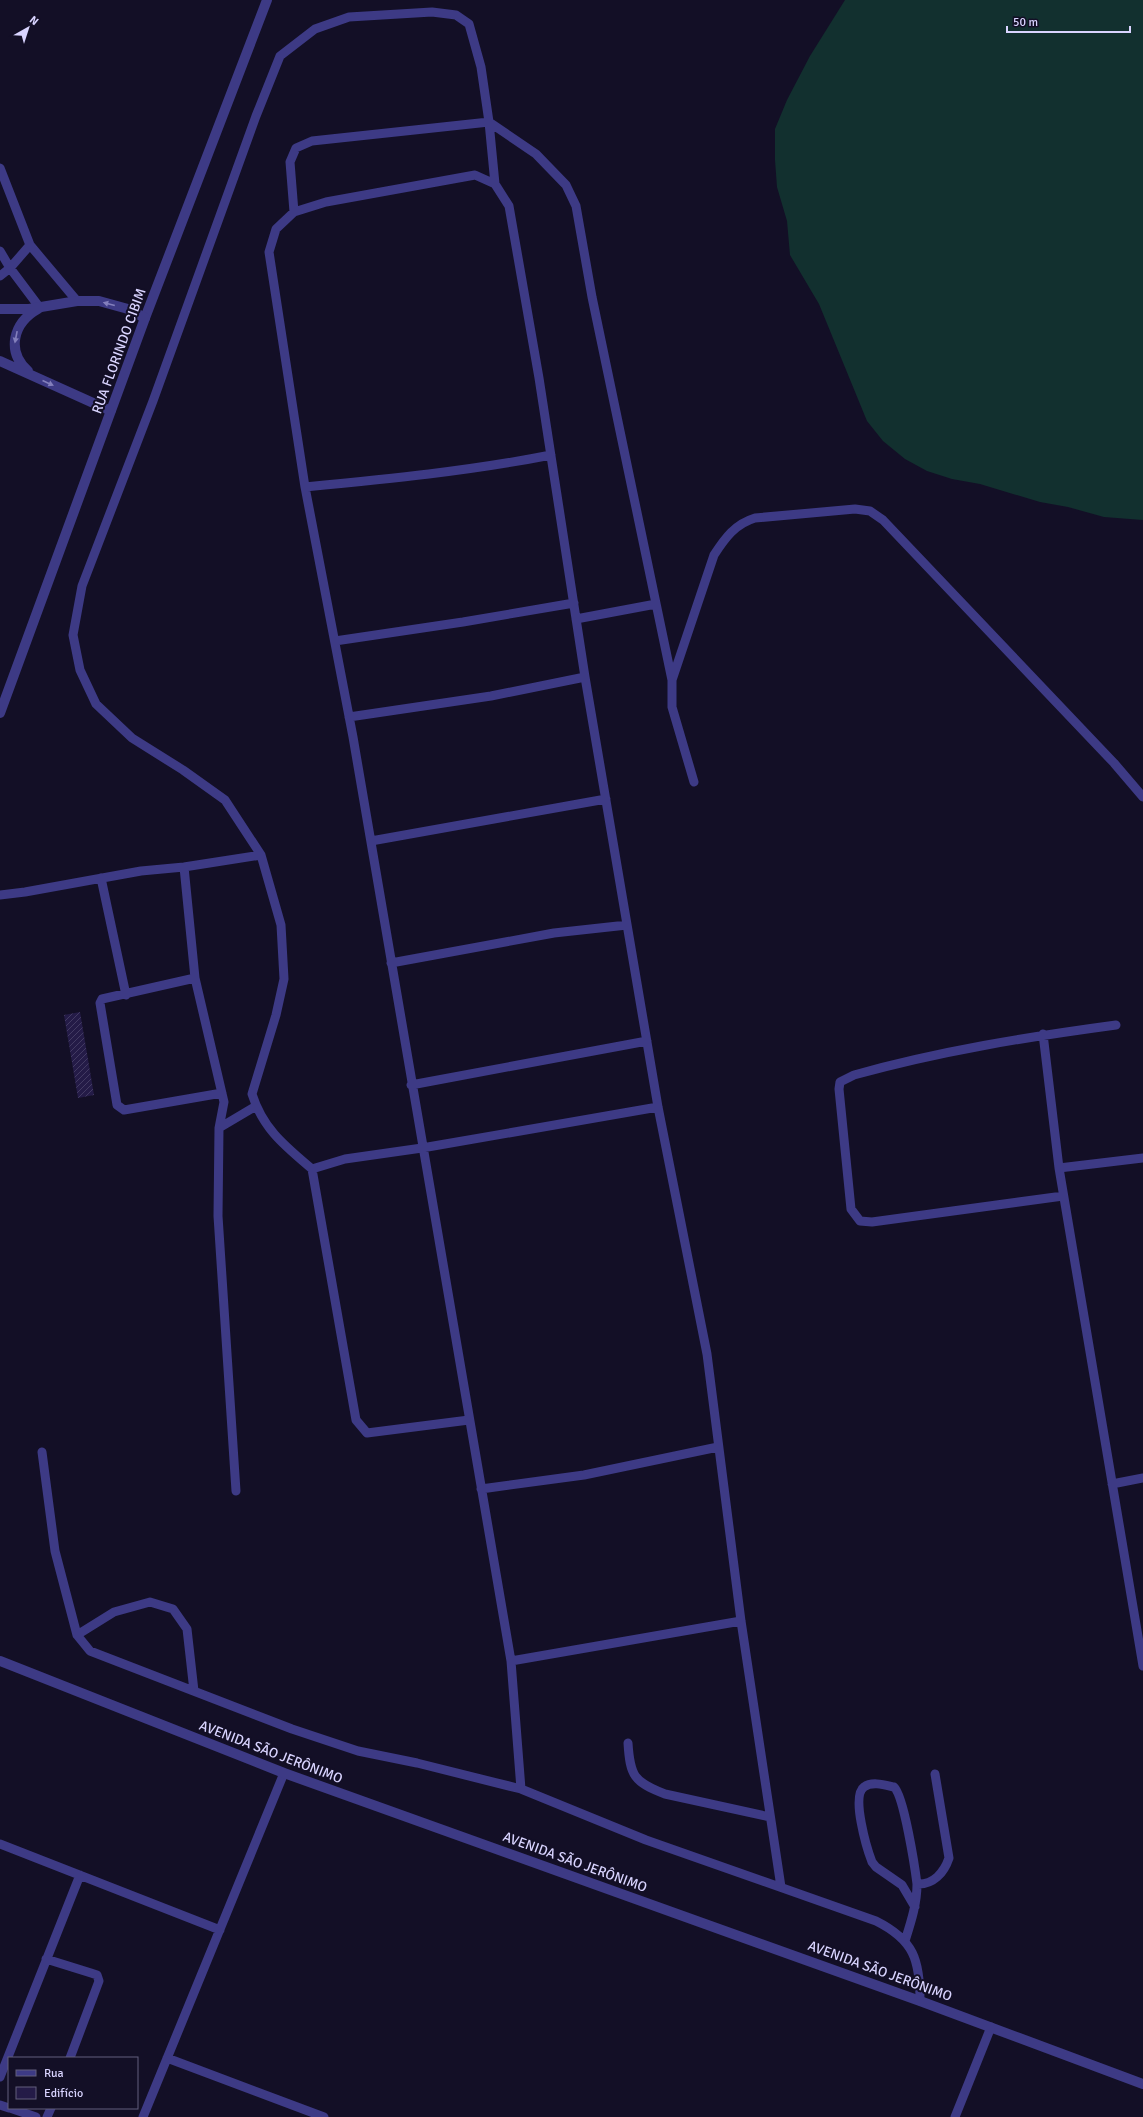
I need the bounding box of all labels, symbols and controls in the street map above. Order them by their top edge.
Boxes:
north arrow [8,8,48,48]
scale bar [1007,8,1130,34]
text: N [27,13,41,28]
text: 50 m [1013,15,1038,30]
street label: RUA FLORINDO CIBIM [88,286,150,416]
one-way arrow [103,300,116,306]
one-way arrow [13,331,19,343]
one-way arrow [43,380,54,386]
street label: AVENIDA SÃO JERÔNIMO [197,1717,345,1787]
street label: AVENIDA SÃO JERÔNIMO [501,1828,649,1896]
street label: AVENIDA SÃO JERÔNIMO [806,1937,954,2005]
legend [8,2057,138,2109]
text: Rua [44,2066,64,2081]
text: Edifício [44,2086,83,2101]

